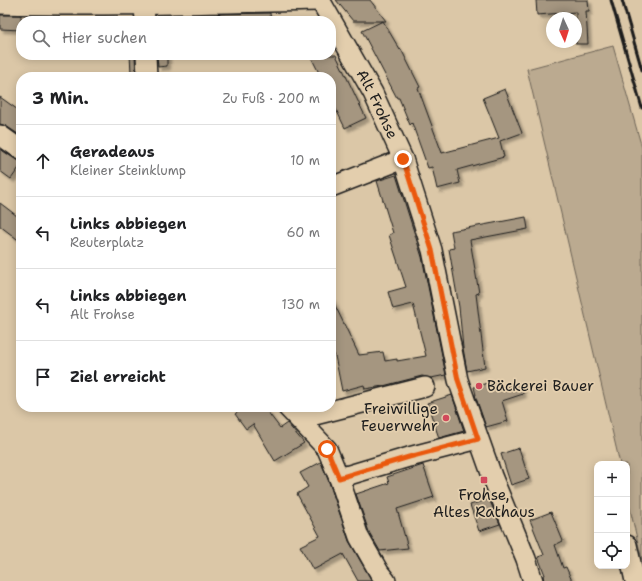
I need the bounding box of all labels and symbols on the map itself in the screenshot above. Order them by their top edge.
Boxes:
north arrow [546,12,582,48]
street label: Alt Frohse [352,66,403,142]
route end [394,150,412,168]
place label: Bäckerei Bauer [487,376,594,396]
marker: Bäckerei Bauer [474,381,484,391]
place label: Freiwillige Feuerwehr [361,399,438,436]
marker: Freiwillige Feuerwehr [441,413,451,423]
route start [318,440,336,458]
marker: Frohse, Altes Rathaus [479,475,489,485]
place label: Frohse, Altes Rathaus [433,485,535,522]

